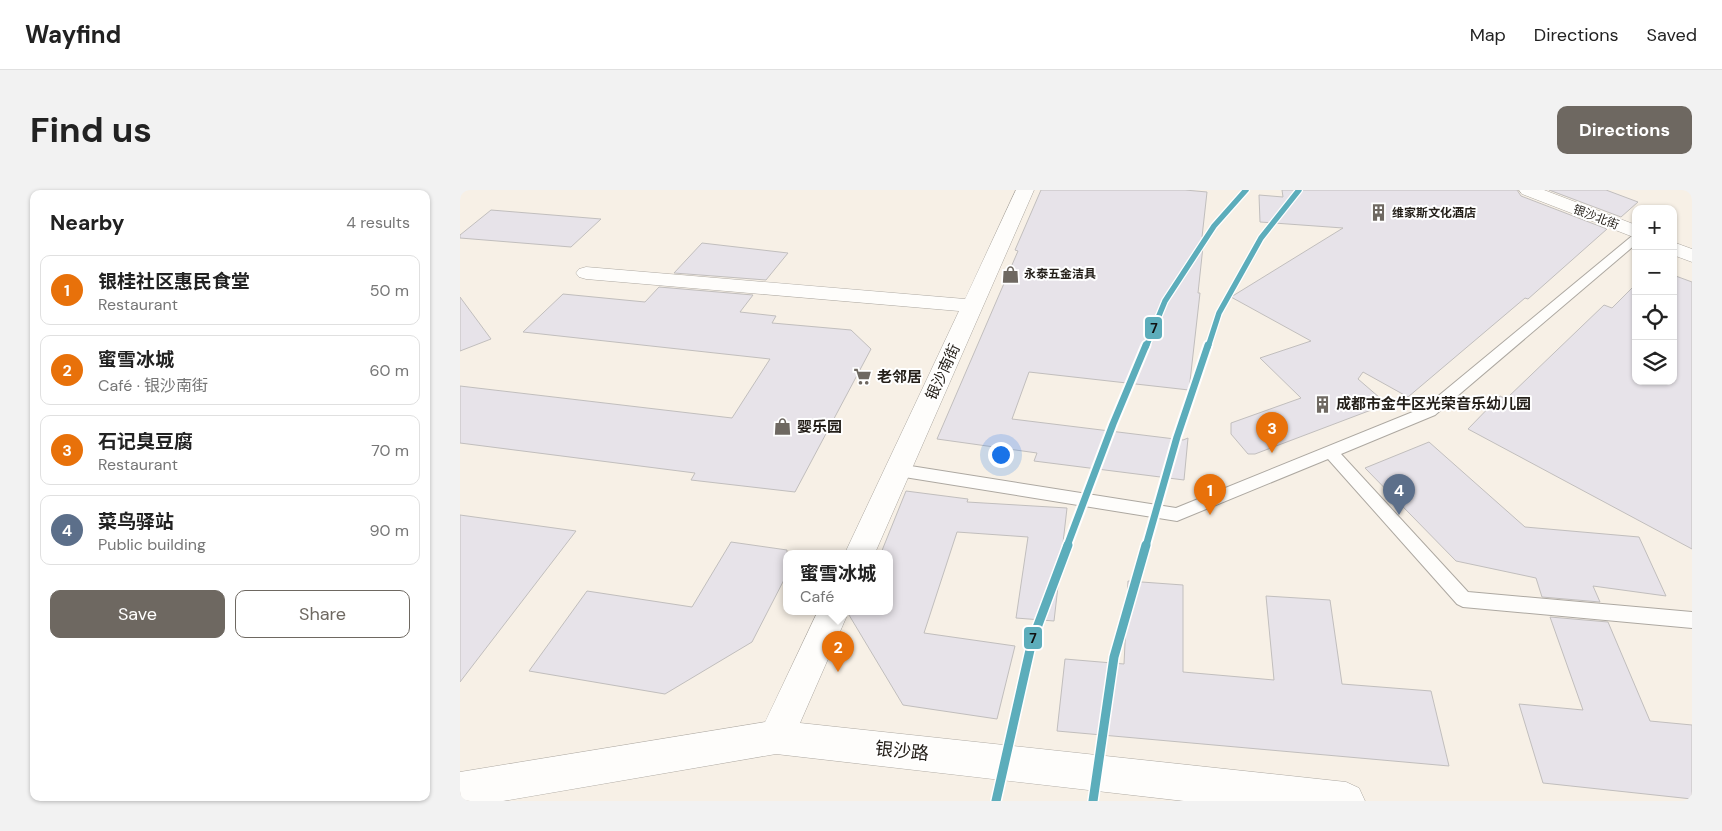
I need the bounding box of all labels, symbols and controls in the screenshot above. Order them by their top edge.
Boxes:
text: Wayfind [25,19,121,50]
text: Map [1470,23,1506,47]
text: Directions [1534,23,1619,47]
text: Saved [1647,23,1697,47]
button: Directions [1557,106,1692,154]
text: Find us [30,107,152,153]
street label: 银沙北街 [1571,201,1621,233]
building icon: 维家斯文化酒店 [1368,203,1388,223]
place label: 维家斯文化酒店 [1392,205,1476,221]
map controls [1632,205,1677,385]
button: + [1632,205,1677,250]
text: Nearby [50,209,124,237]
text: 4 results [346,212,410,233]
button: − [1632,250,1677,295]
shop icon: 永泰五金洁具 [1000,264,1020,284]
place label: 永泰五金洁具 [1024,266,1096,282]
text: 银桂社区惠民食堂 [98,269,250,294]
text: 1 [64,280,70,301]
text: 50 m [370,280,409,301]
text: Restaurant [98,294,178,315]
button: locate [1632,295,1677,340]
line badge: 7 [1144,316,1163,340]
text: 7 [1150,319,1158,337]
button: layers [1632,340,1677,385]
street label: 银沙南街 [921,341,965,403]
text: 蜜雪冰城 [98,347,174,372]
text: 2 [62,360,72,381]
text: 60 m [369,360,409,381]
supermarket icon: 老邻居 [853,367,873,387]
place label: 老邻居 [877,367,922,387]
text: Café · 银沙南街 [98,375,208,396]
building icon: 成都市金牛区光荣音乐幼儿园 [1312,394,1332,414]
place label: 成都市金牛区光荣音乐幼儿园 [1336,394,1531,414]
pin: 3 [1256,412,1288,453]
shop icon: 婴乐园 [773,417,793,437]
place label: 婴乐园 [797,417,842,437]
text: 石记臭豆腐 [98,429,193,454]
text: 3 [62,440,72,461]
text: 70 m [371,440,409,461]
your location [988,442,1014,468]
text: Restaurant [98,454,178,475]
pin: 1 [1194,474,1226,515]
pin: 4 [1383,474,1415,515]
text: 菜鸟驿站 [98,509,174,534]
text: 4 [62,520,72,541]
text: 90 m [369,520,409,541]
text: Public building [98,534,206,555]
popup [783,550,893,615]
text: 蜜雪冰城 [800,561,876,586]
text: Café [800,586,834,607]
button: Save [50,590,225,638]
button: Share [235,590,410,638]
line badge: 7 [1023,626,1043,650]
text: 7 [1029,629,1037,647]
pin: 2 [822,631,854,672]
street label: 银沙路 [874,736,930,766]

